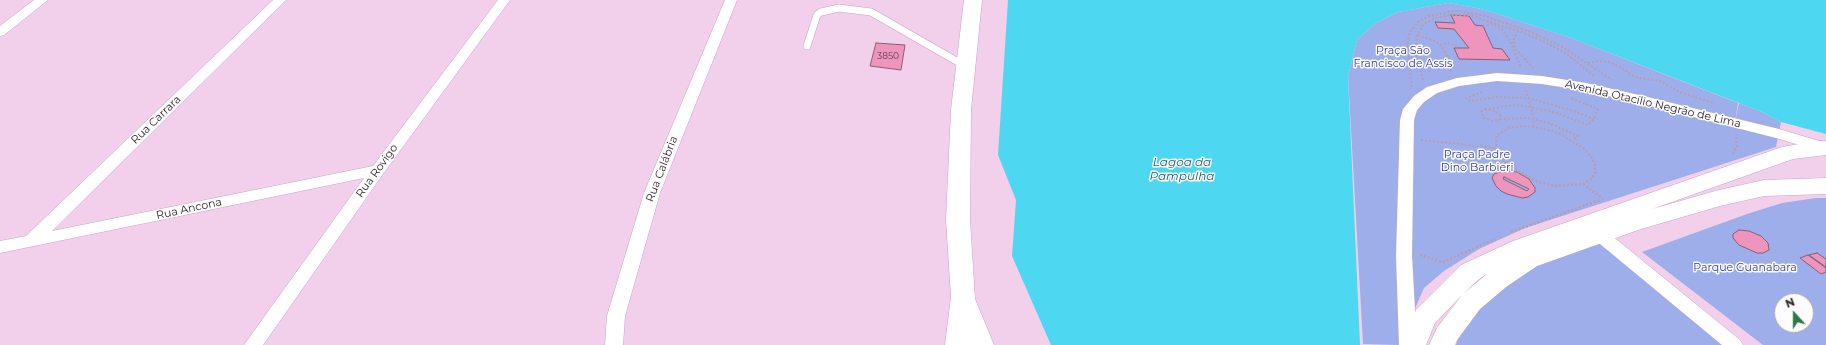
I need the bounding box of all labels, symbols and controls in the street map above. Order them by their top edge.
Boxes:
park label: Praça São Francisco de Assis [1354,44,1452,70]
house number: 3850 [877,51,899,61]
street label: Avenida Otacílio Negrão de Lima [1564,77,1742,131]
street label: Rua Carrara [128,93,184,147]
street label: Rua Calábria [643,134,681,204]
street label: Rua Rovigo [353,142,401,200]
park label: Praça Padre Dino Barbieri [1441,148,1513,174]
water label: Lagoa da Pampulha [1149,155,1215,183]
street label: Rua Ancona [155,196,223,222]
park label: Parque Guanabara [1693,261,1797,275]
north arrow [1774,293,1814,333]
text: N [1783,295,1797,311]

